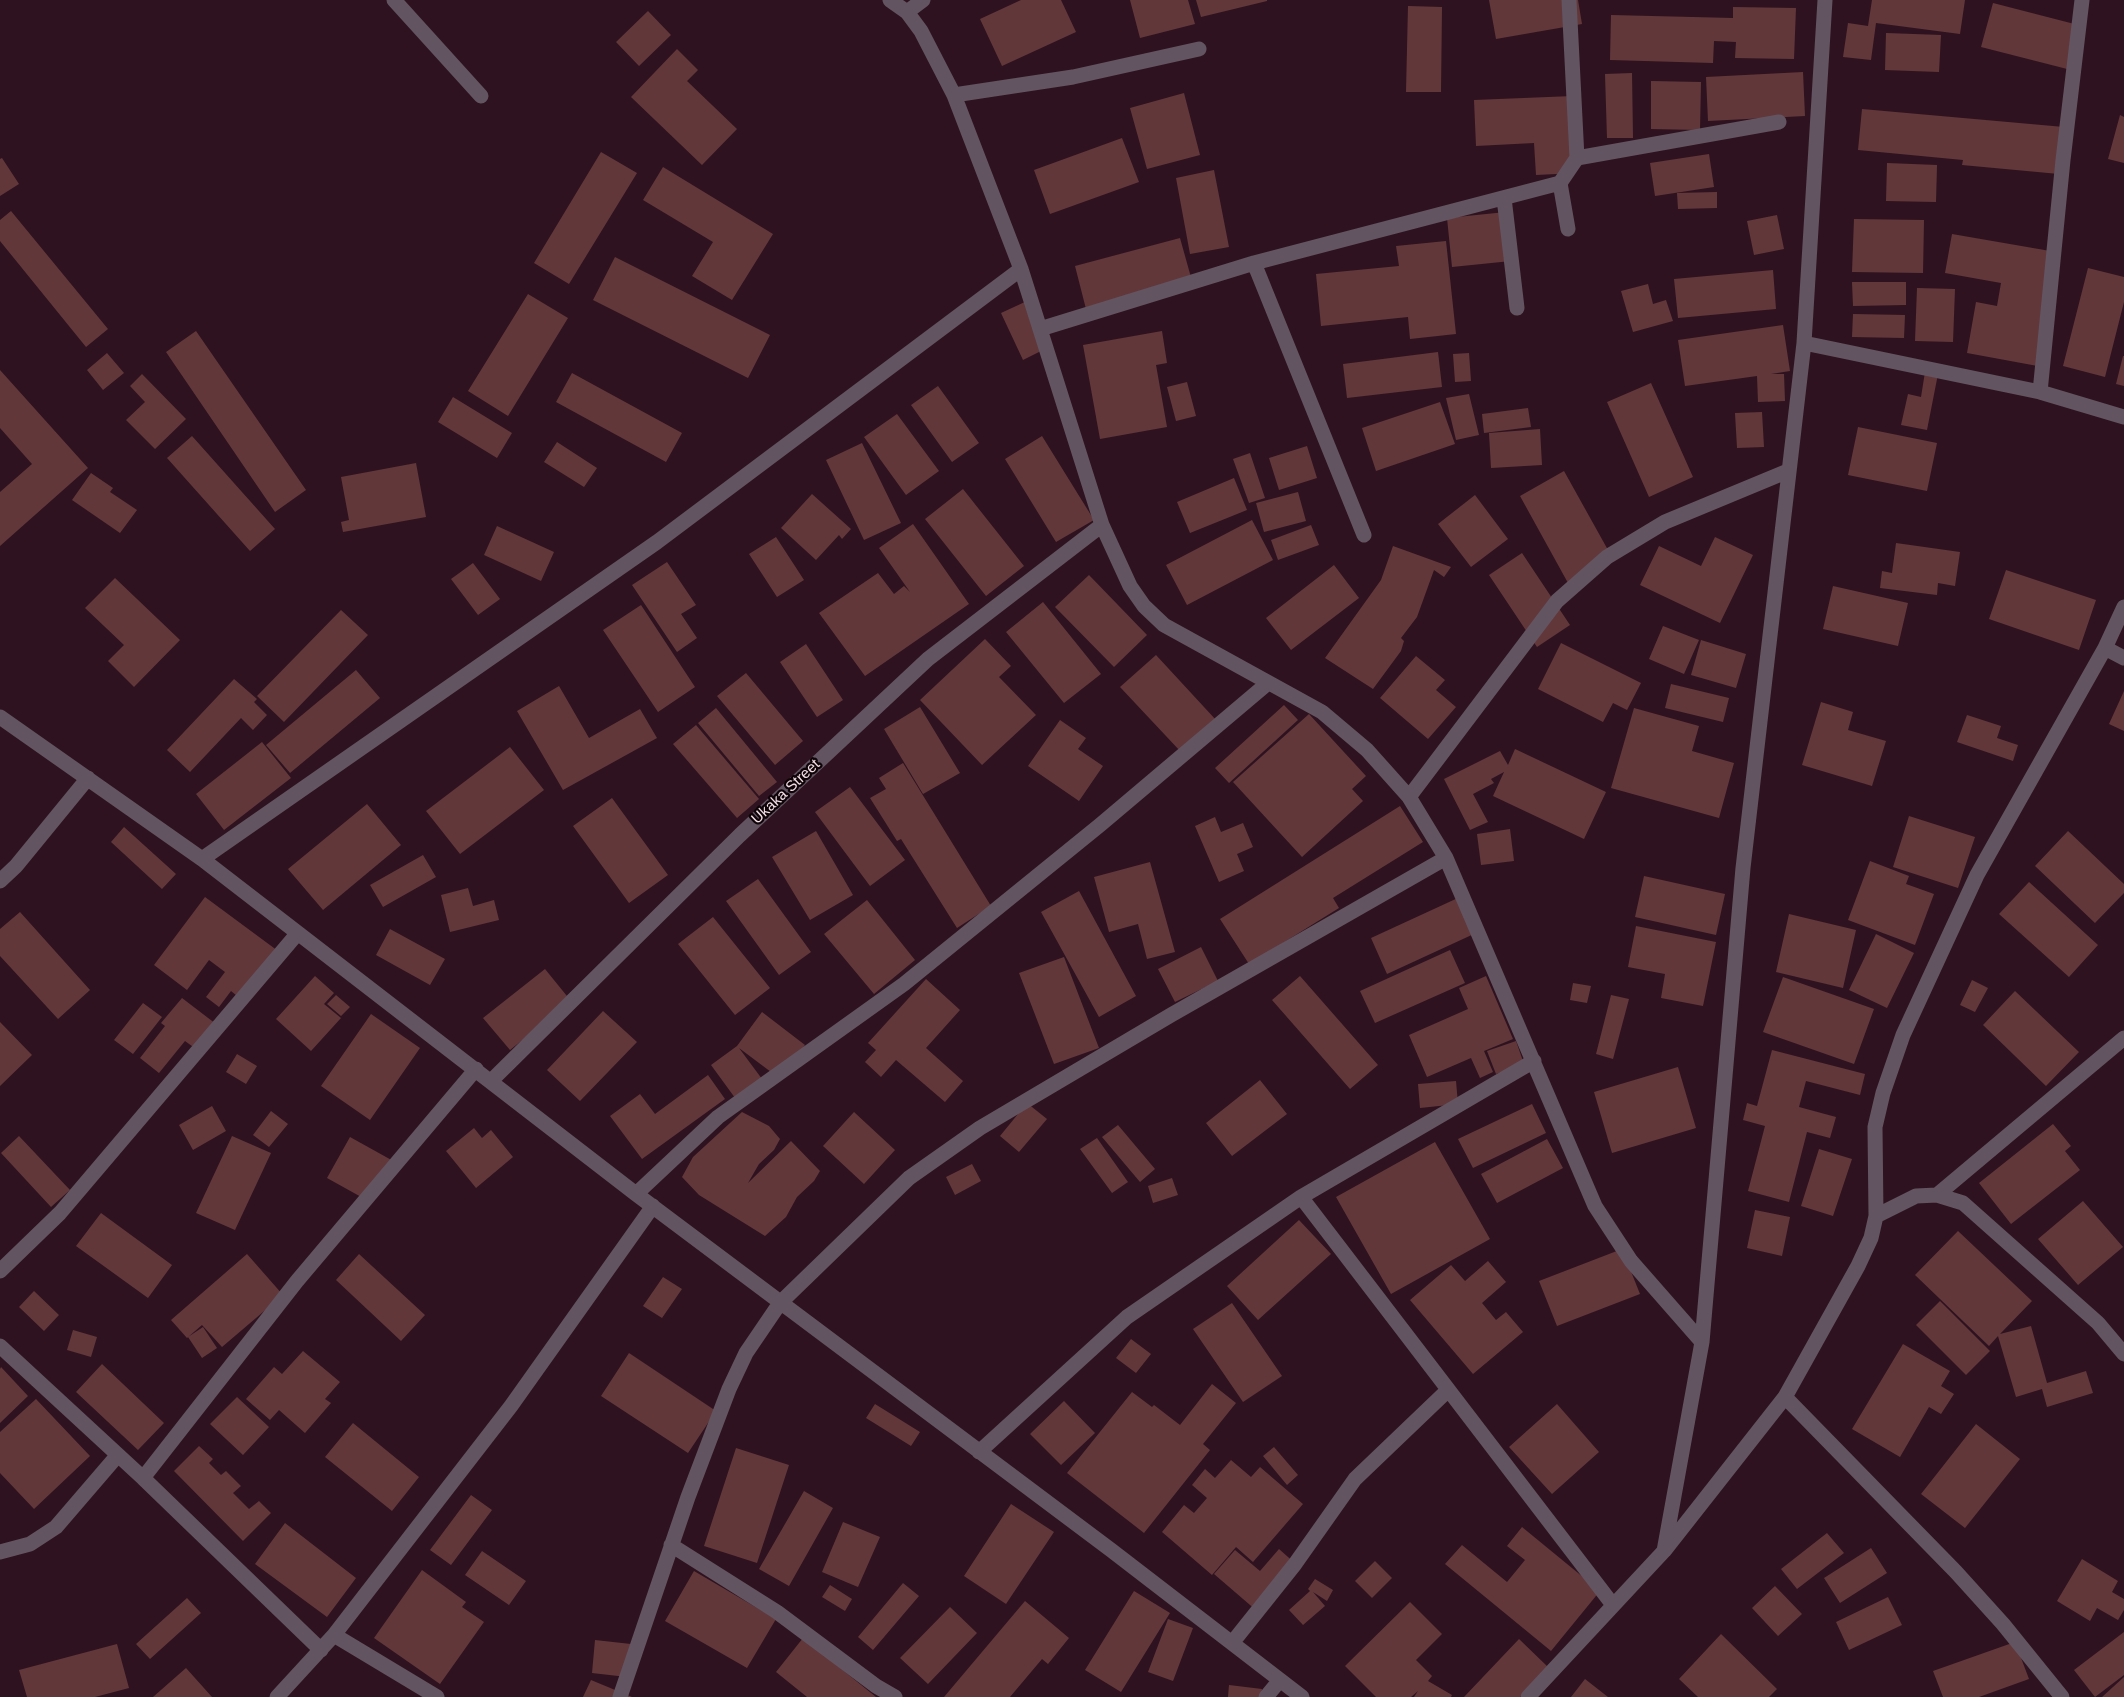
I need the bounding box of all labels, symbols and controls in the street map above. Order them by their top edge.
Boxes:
street label: Ukaka Street [748,756,824,828]

